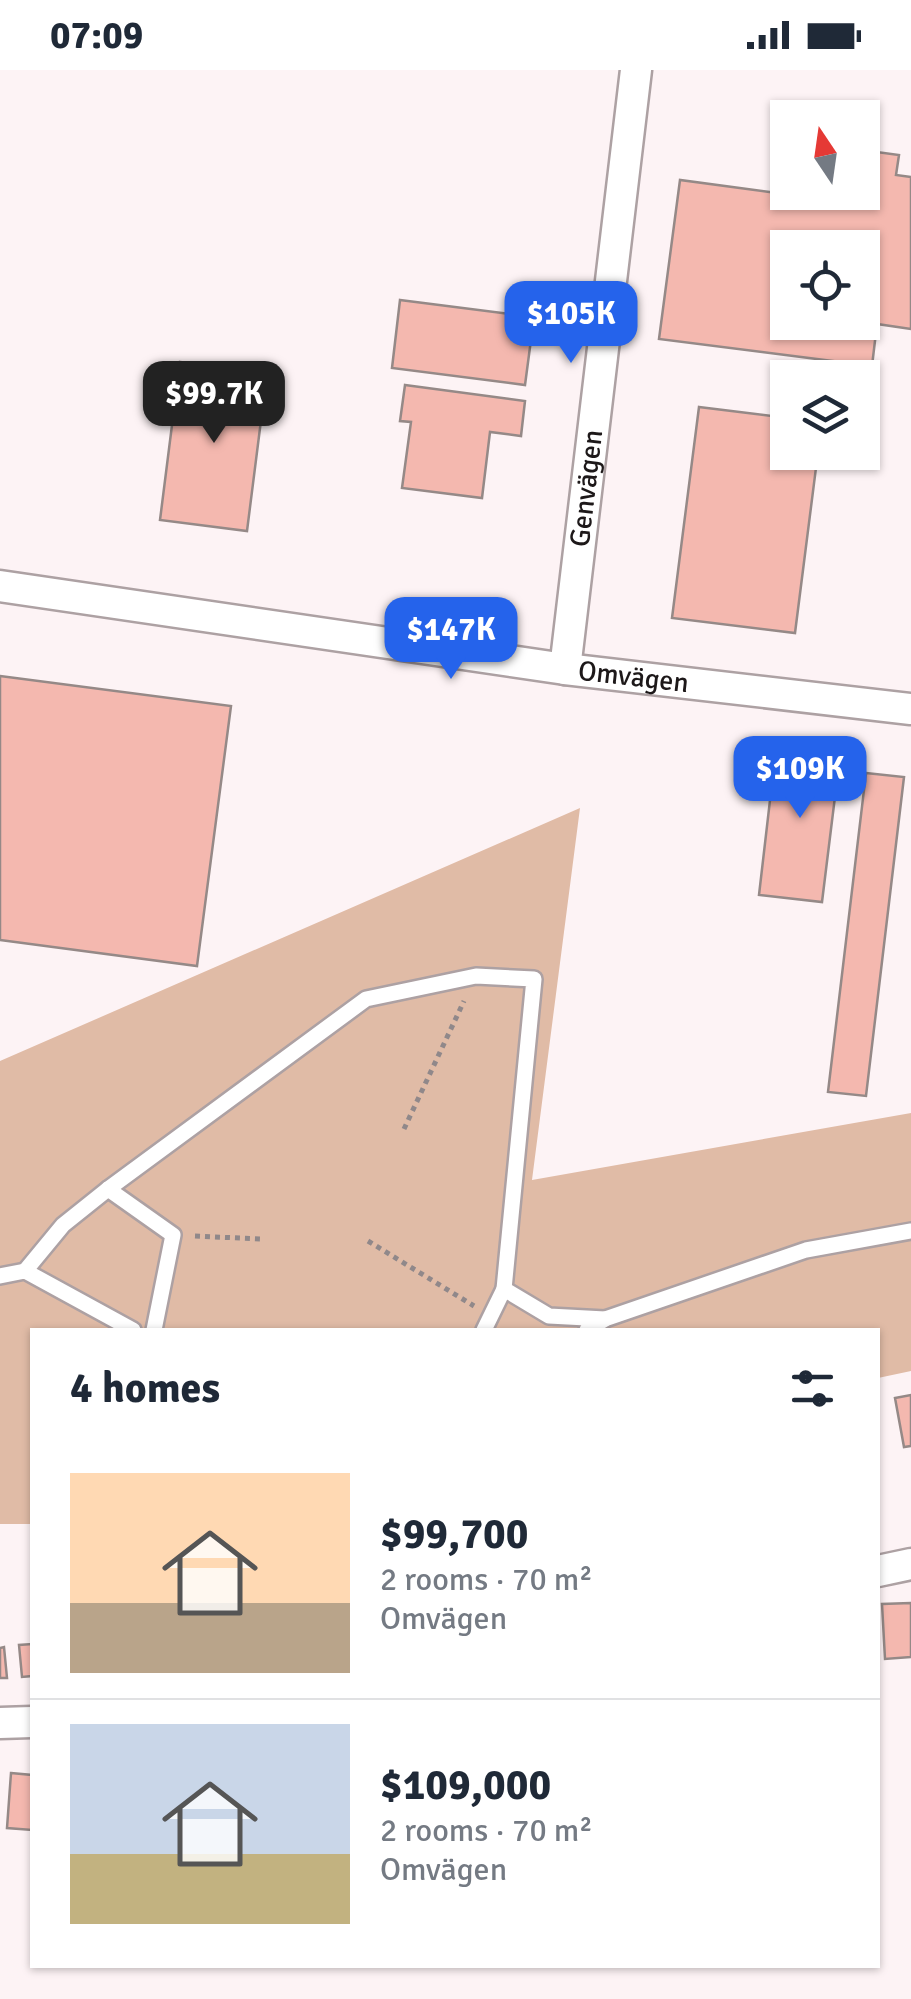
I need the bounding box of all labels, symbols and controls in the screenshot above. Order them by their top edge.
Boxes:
text: 07:09 [50,12,143,59]
north arrow [770,100,880,210]
map controls [770,100,880,470]
button: locate [770,230,880,340]
pin: $105K [501,281,641,366]
text: $105K [527,294,615,333]
button: layers [770,360,880,470]
pin: $99.7K [133,361,295,446]
text: $99.7K [165,374,263,413]
street label: Genvägen [563,428,610,549]
pin: $147K [381,597,521,682]
text: $147K [407,610,495,649]
street label: Omvägen [576,654,691,700]
pin: $109K [730,736,870,821]
text: $109K [756,749,844,788]
icon: filters [785,1361,840,1416]
text: 4 homes [70,1363,220,1414]
text: $99,700 [380,1509,528,1560]
icon: home [150,1513,270,1633]
text: 2 rooms · 70 m² [380,1560,593,1599]
text: Omvägen [380,1599,507,1638]
text: $109,000 [380,1760,551,1811]
icon: home [150,1764,270,1884]
text: 2 rooms · 70 m² [380,1811,593,1850]
text: Omvägen [380,1850,507,1889]

